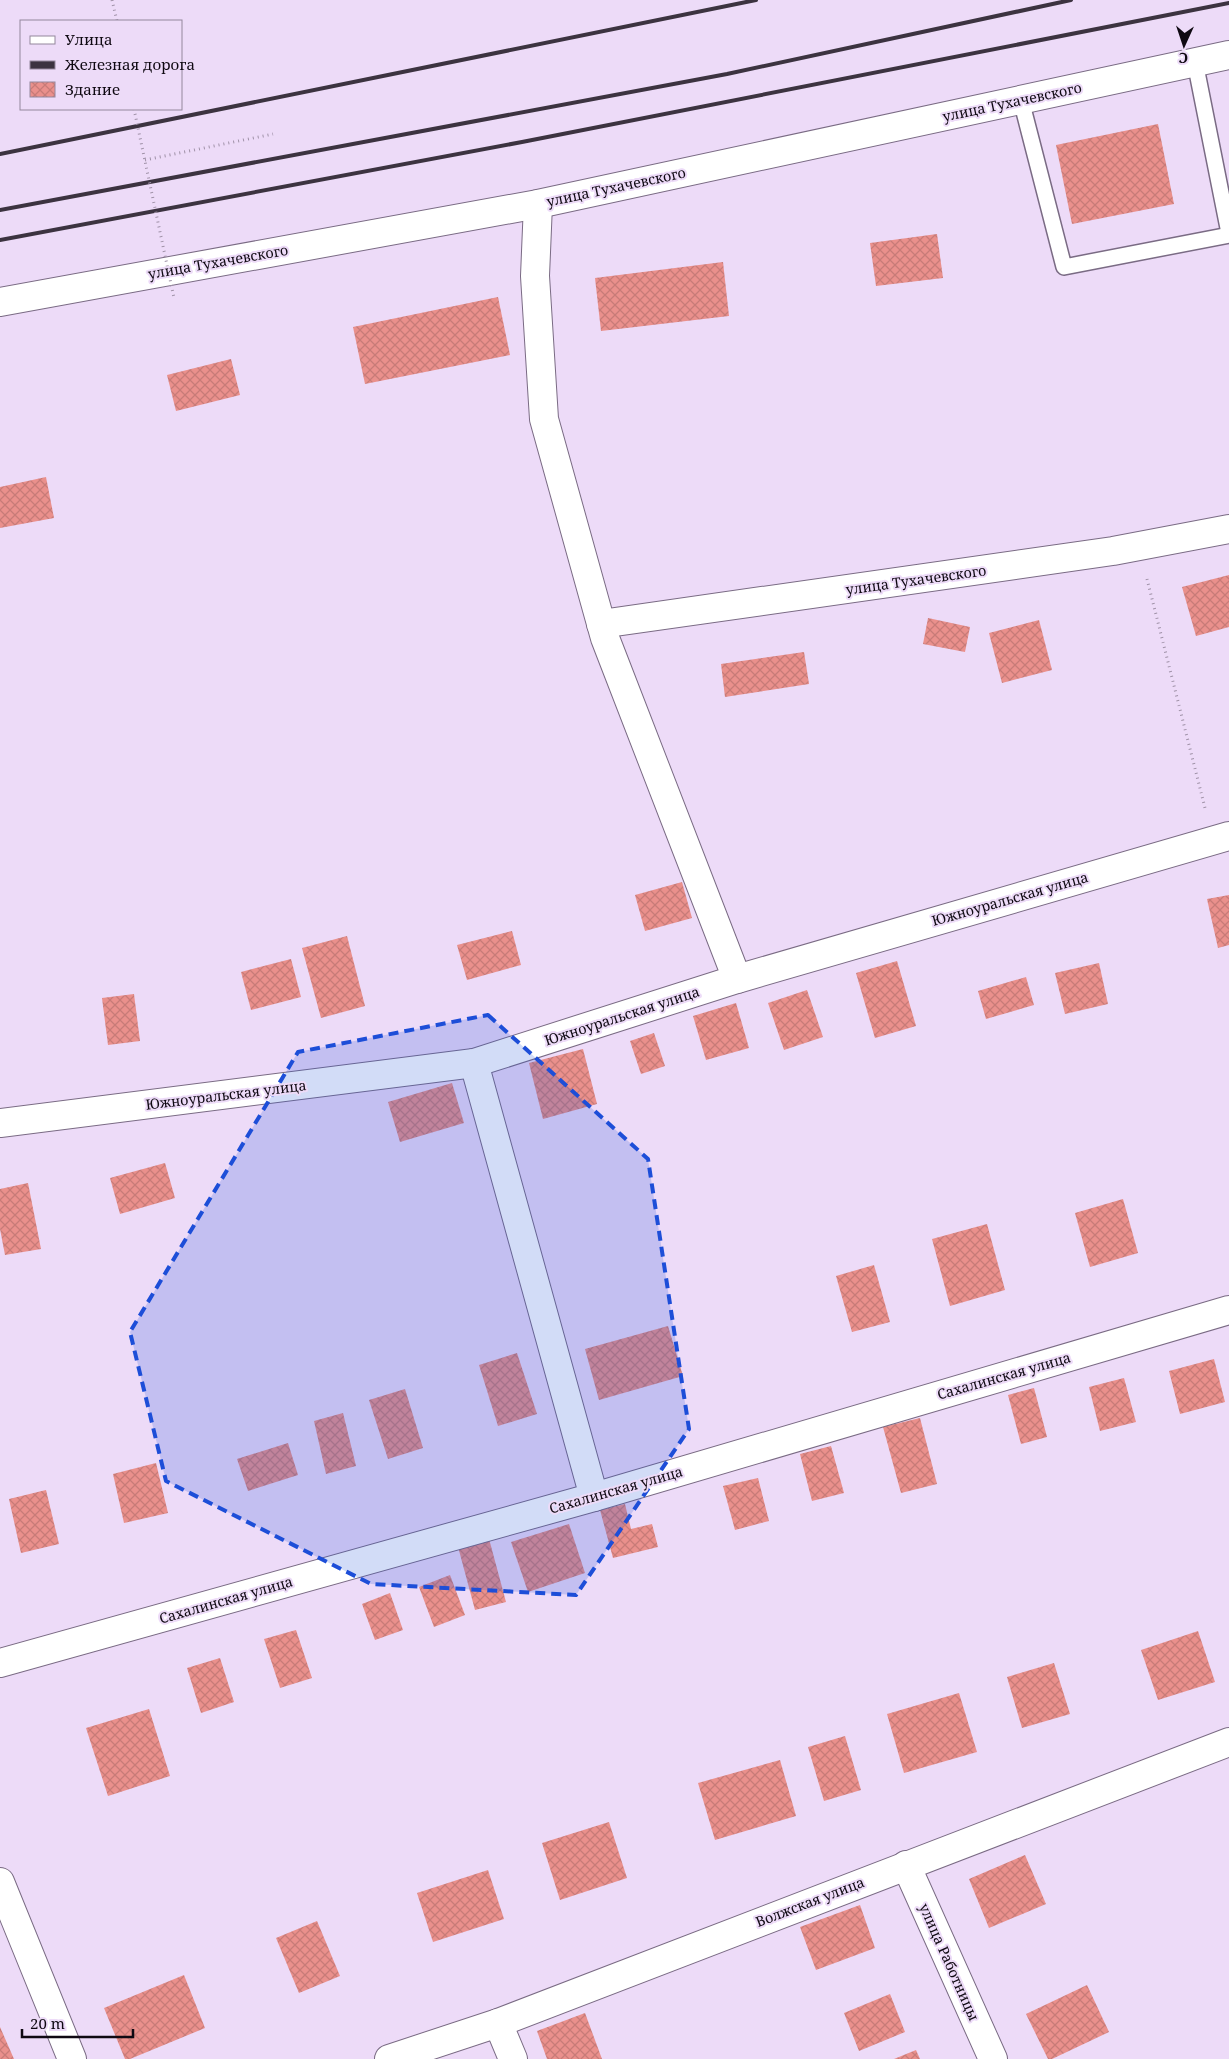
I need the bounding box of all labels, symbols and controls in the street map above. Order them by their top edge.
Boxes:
legend [20,20,182,110]
north arrow [1159,20,1209,70]
text: Улица [65,29,113,49]
text: С [1178,49,1188,68]
text: Железная дорога [64,54,195,74]
street label: улица Тухачевского [941,77,1083,126]
text: Здание [65,79,120,99]
street label: улица Тухачевского [545,162,687,211]
street label: улица Тухачевского [146,240,289,283]
street label: улица Тухачевского [844,560,987,599]
street label: Южноуральская улица [929,867,1090,930]
street label: Южноуральская улица [542,981,702,1050]
street label: Южноуральская улица [144,1075,307,1114]
street label: Сахалинская улица [935,1347,1073,1404]
street label: Сахалинская улица [547,1461,685,1518]
street label: Сахалинская улица [157,1571,295,1628]
street label: Волжская улица [753,1872,867,1931]
street label: улица Работницы [915,1900,984,2023]
scale bar [22,2006,134,2038]
text: 20 m [30,2013,65,2033]

